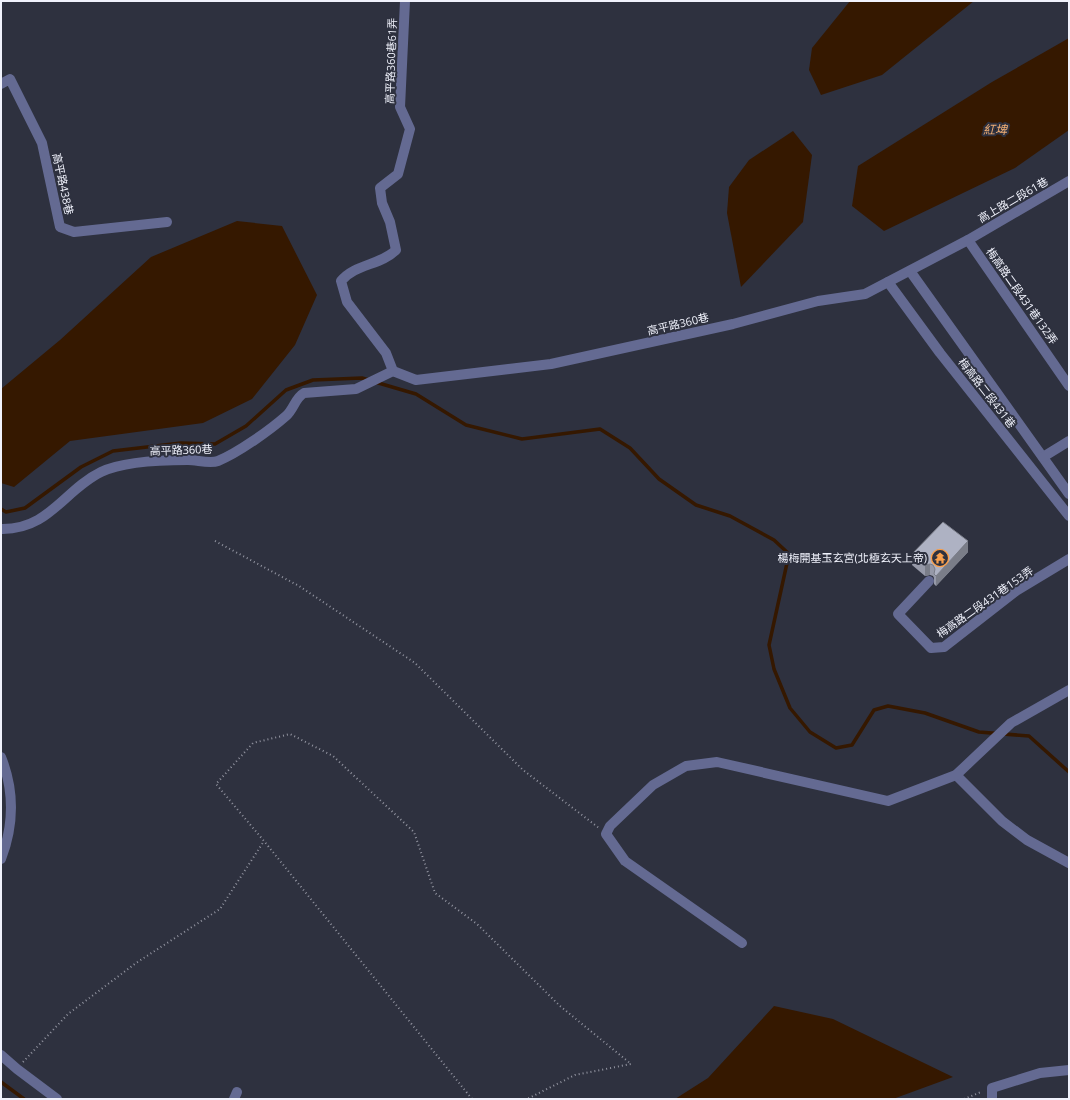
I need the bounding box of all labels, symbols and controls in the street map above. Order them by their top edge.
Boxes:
street label: 高平路360巷61弄 [381,18,400,104]
water label: 紅埤 [983,121,1009,138]
street label: 高平路438巷 [50,152,77,216]
street label: 高上路二段61巷 [975,173,1051,226]
street label: 梅高路二段431巷132弄 [983,244,1061,347]
street label: 高平路360巷 [646,309,710,338]
street label: 梅高路二段431巷 [955,355,1019,431]
street label: 高平路360巷 [149,441,213,458]
temple icon: 楊梅開基玉玄宮(北極玄天上帝) [930,548,950,568]
place label: 楊梅開基玉玄宮(北極玄天上帝) [778,550,927,565]
street label: 梅高路二段431巷153弄 [933,563,1036,641]

